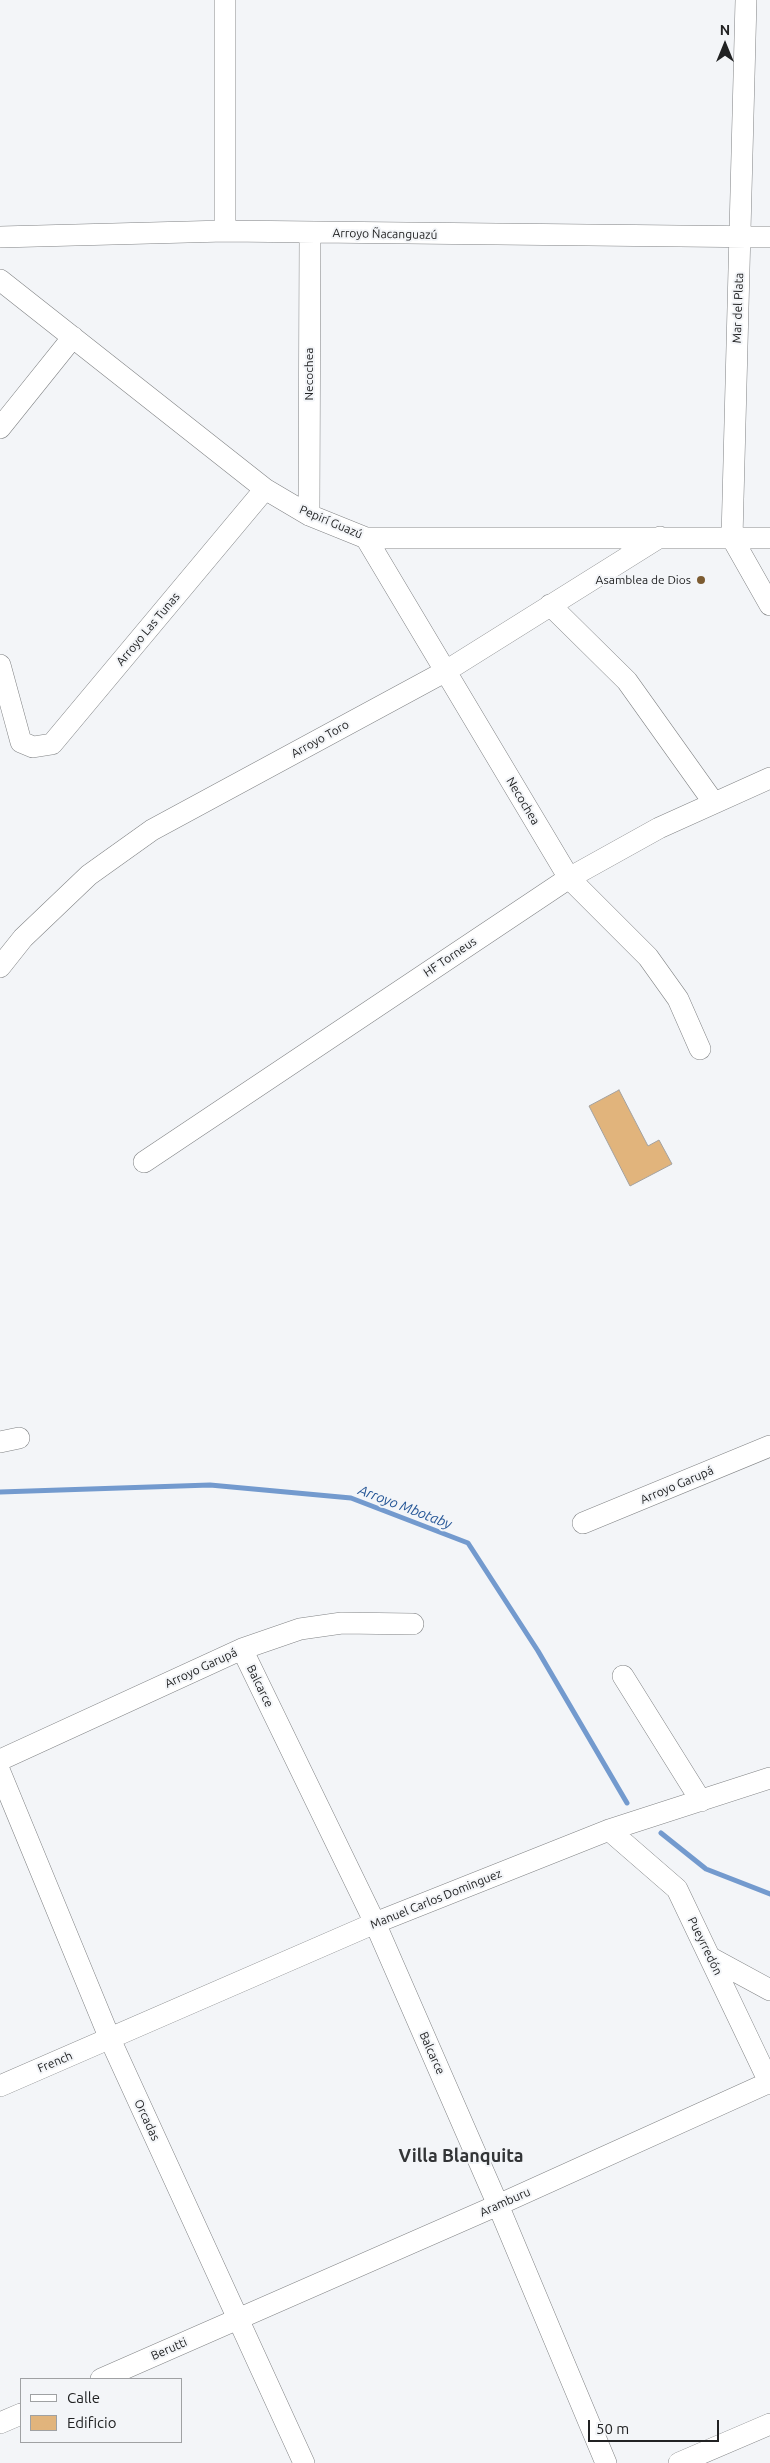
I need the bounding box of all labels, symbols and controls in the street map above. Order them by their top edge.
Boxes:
north arrow [700,20,750,70]
text: N [720,22,730,38]
street label: Arroyo Ñacanguazú [332,226,438,242]
street label: Mar del Plata [730,272,746,344]
street label: Necochea [302,348,316,400]
street label: Pepirí Guazú [297,502,365,542]
place label: Asamblea de Dios [596,573,691,587]
marker: Asamblea de Dios [695,574,707,586]
street label: Arroyo Las Tunas [113,589,183,669]
street label: Arroyo Toro [288,717,352,761]
street label: Necochea [503,775,543,827]
street label: HF Torneus [421,934,479,980]
street label: Arroyo Garupá [638,1463,716,1507]
water label: Arroyo Mbotaby [356,1481,454,1533]
street label: Arroyo Garupá [163,1645,239,1691]
street label: Balcarce [244,1662,276,1710]
street label: Manuel Carlos Dominguez [368,1866,504,1932]
street label: Pueyrredón [685,1915,725,1977]
street label: Balcarce [416,2029,448,2077]
street label: French [35,2048,75,2076]
street label: Orcadas [131,2097,163,2143]
district label: Villa Blanquita [399,2145,523,2167]
street label: Aramburu [477,2184,533,2220]
street label: Berutti [149,2335,189,2363]
legend [20,2378,182,2443]
text: Calle [67,2389,100,2406]
scale bar [590,2410,721,2442]
text: Edificio [67,2414,116,2431]
text: 50 m [596,2420,629,2437]

